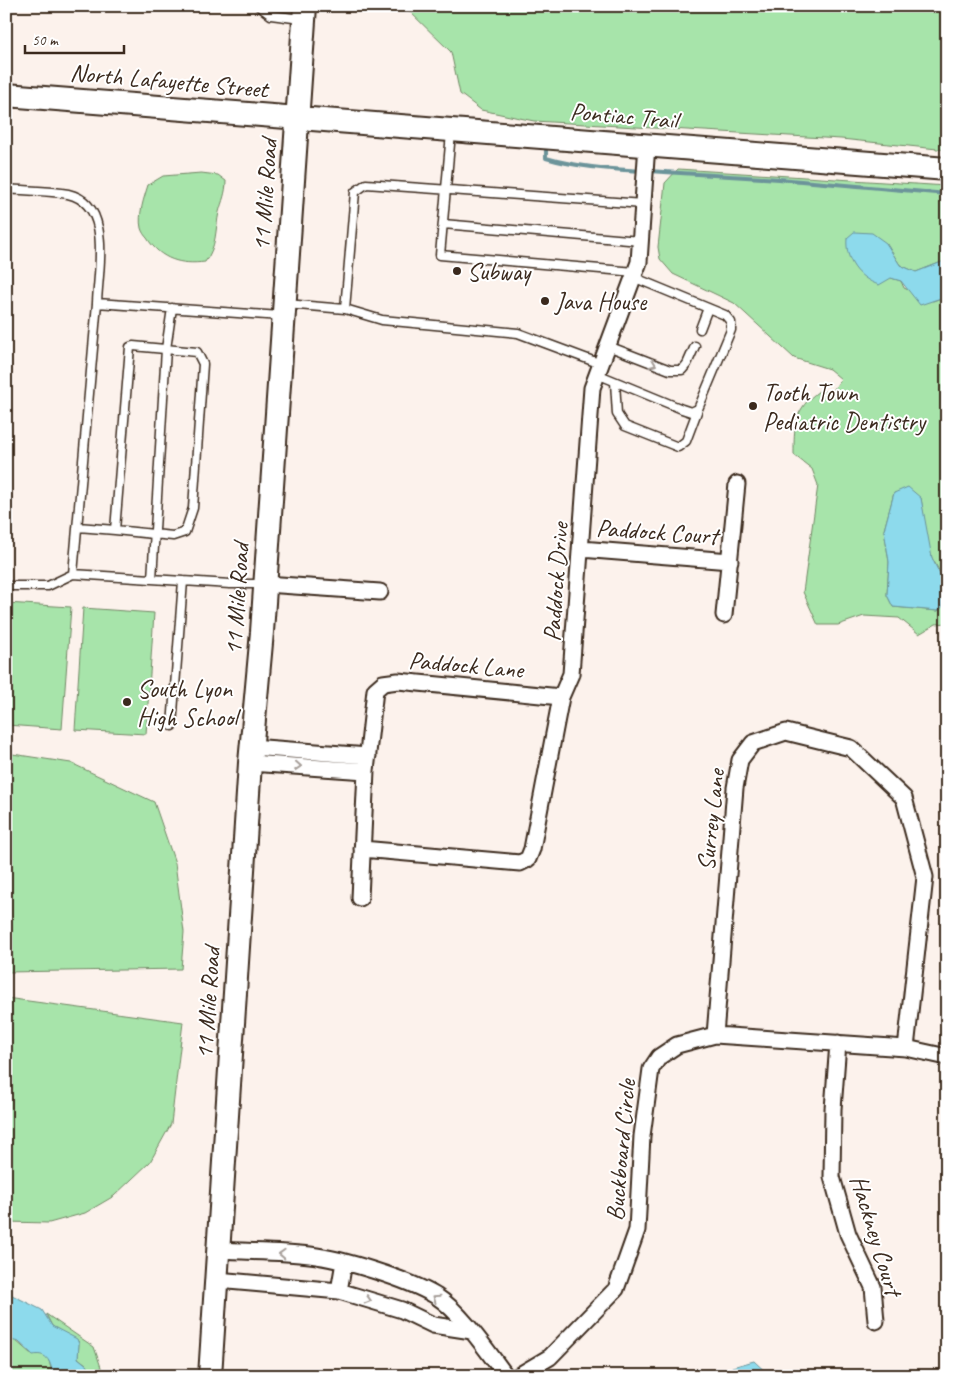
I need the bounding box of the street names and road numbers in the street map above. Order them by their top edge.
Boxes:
street label: North Lafayette Street [69,56,272,106]
street label: Pontiac Trail [569,95,684,137]
street label: 11 Mile Road [245,134,285,252]
street label: Paddock Court [595,512,722,552]
street label: Paddock Drive [536,520,576,643]
street label: 11 Mile Road [217,538,257,656]
street label: Paddock Lane [407,644,526,686]
street label: Surrey Lane [690,766,732,872]
street label: 11 Mile Road [188,942,228,1060]
street label: Buckboard Circle [599,1076,643,1222]
street label: Hackney Court [843,1171,911,1303]

